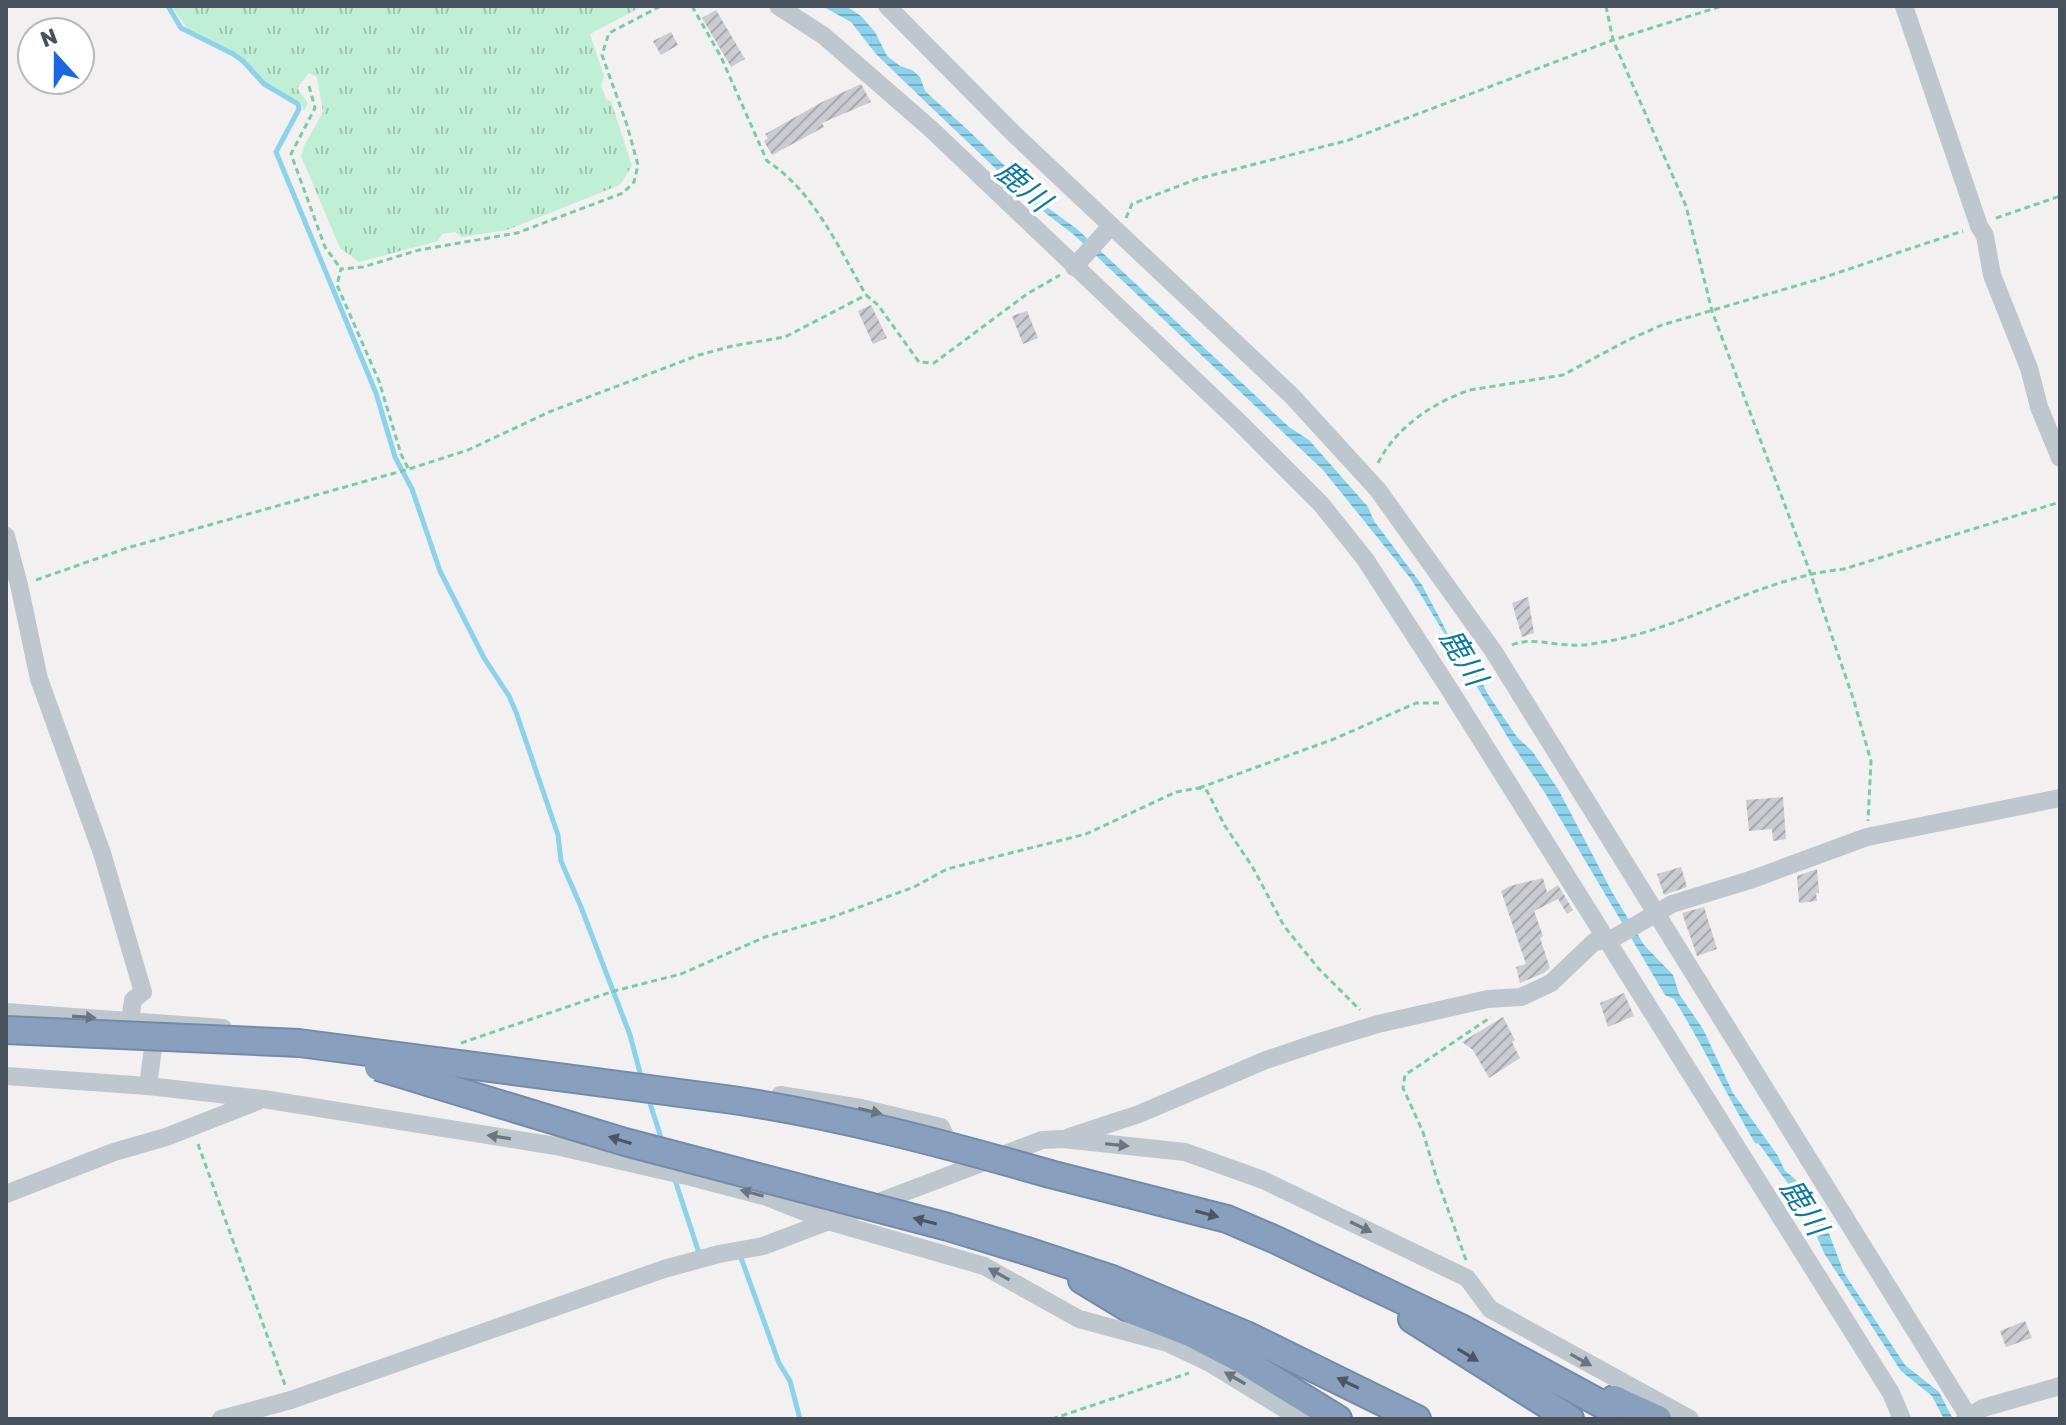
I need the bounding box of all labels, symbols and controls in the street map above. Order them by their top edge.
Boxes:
north arrow [16,16,96,96]
text: N [37,22,61,53]
water label: 鹿川 [989,153,1060,221]
water label: 鹿川 [1432,622,1495,695]
one-way arrow [72,1011,97,1024]
one-way arrow [858,1105,883,1118]
one-way arrow [486,1130,511,1143]
one-way arrow [608,1133,632,1146]
one-way arrow [1105,1139,1130,1152]
water label: 鹿川 [1773,1172,1837,1245]
one-way arrow [740,1186,764,1199]
one-way arrow [1196,1208,1220,1221]
one-way arrow [913,1215,938,1227]
one-way arrow [1350,1220,1373,1234]
one-way arrow [988,1267,1010,1281]
one-way arrow [1457,1348,1479,1362]
one-way arrow [1570,1353,1592,1367]
one-way arrow [1224,1371,1246,1385]
one-way arrow [1337,1376,1360,1390]

